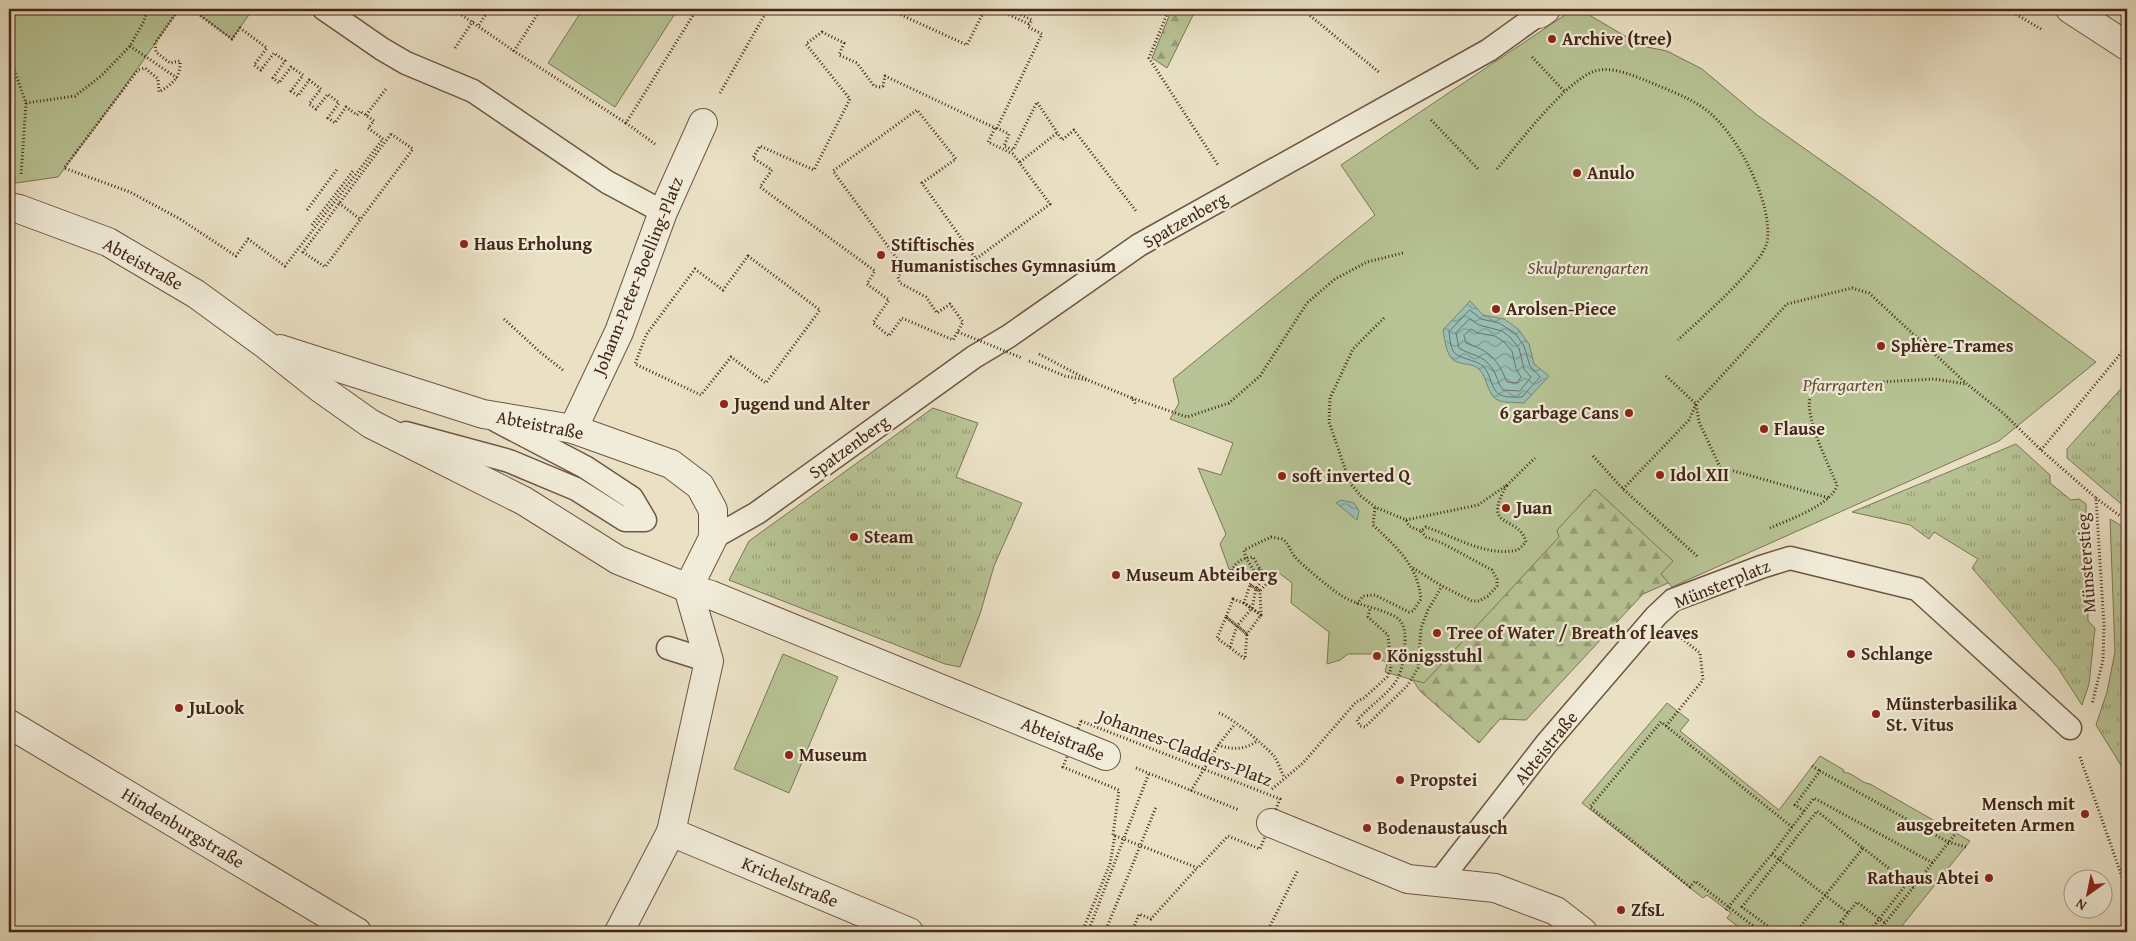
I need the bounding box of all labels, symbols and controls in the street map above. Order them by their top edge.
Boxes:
place label: Archive (tree) [1562,25,1672,52]
marker: Archive (tree) [1546,33,1558,45]
place label: Anulo [1587,159,1635,186]
marker: Anulo [1571,167,1583,179]
street label: Johann-Peter-Boelling-Platz [585,172,690,381]
street label: Spatzenberg [1137,184,1232,255]
street label: Abteistraße [98,230,188,297]
place label: Haus Erholung [474,230,592,257]
place label: Stiftisches Humanistisches Gymnasium [891,231,1117,279]
marker: Haus Erholung [458,238,470,250]
marker: Stiftisches Humanistisches Gymnasium [875,249,887,261]
park label: Skulpturengarten [1527,254,1649,281]
place label: Arolsen-Piece [1506,295,1617,322]
marker: Arolsen-Piece [1490,303,1502,315]
place label: Sphère-Trames [1891,332,2014,359]
marker: Sphère-Trames [1875,340,1887,352]
park label: Pfarrgarten [1802,371,1883,398]
place label: Jugend und Alter [731,390,871,417]
marker: Jugend und Alter [718,398,730,410]
place label: 6 garbage Cans [1500,399,1619,426]
street label: Abteistraße [494,403,586,446]
marker: 6 garbage Cans [1623,407,1635,419]
street label: Spatzenberg [803,408,895,485]
place label: Flause [1774,415,1825,442]
marker: Flause [1758,423,1770,435]
place label: Idol XII [1670,461,1729,488]
place label: soft inverted Q [1292,462,1411,489]
marker: Idol XII [1654,469,1666,481]
marker: soft inverted Q [1276,470,1288,482]
place label: Juan [1513,494,1553,521]
marker: Juan [1500,502,1512,514]
street label: Münsterstieg [2069,512,2102,614]
place label: Steam [864,523,914,550]
marker: Steam [848,531,860,543]
street label: Münsterplatz [1670,552,1774,615]
place label: Museum Abteiberg [1126,561,1278,588]
marker: Museum Abteiberg [1110,569,1122,581]
place label: Tree of Water / Breath of leaves [1447,619,1699,646]
marker: Tree of Water / Breath of leaves [1431,627,1443,639]
place label: Schlange [1861,640,1933,667]
place label: Königsstuhl [1387,642,1483,669]
marker: Schlange [1845,648,1857,660]
marker: Königsstuhl [1371,650,1383,662]
place label: Münsterbasilika St. Vitus [1886,690,2018,738]
place label: JuLook [186,694,245,721]
street label: Johannes-Cladders-Platz [1092,701,1276,793]
marker: JuLook [173,702,185,714]
street label: Abteistraße [1507,705,1584,791]
marker: Münsterbasilika St. Vitus [1870,708,1882,720]
street label: Abteistraße [1017,709,1109,768]
place label: Museum [799,741,868,768]
marker: Museum [783,749,795,761]
place label: Propstei [1410,766,1478,793]
marker: Propstei [1394,774,1406,786]
street label: Hindenburgstraße [117,780,250,875]
place label: Mensch mit ausgebreiteten Armen [1897,790,2075,838]
marker: Mensch mit ausgebreiteten Armen [2079,808,2091,820]
place label: Bodenaustausch [1377,814,1508,841]
marker: Bodenaustausch [1361,822,1373,834]
street label: Krichelstraße [738,849,843,914]
place label: Rathaus Abtei [1867,864,1979,891]
north arrow [2064,868,2114,918]
marker: Rathaus Abtei [1983,872,1995,884]
text: N [2071,894,2090,916]
place label: ZfsL [1631,896,1665,923]
marker: ZfsL [1615,904,1627,916]

